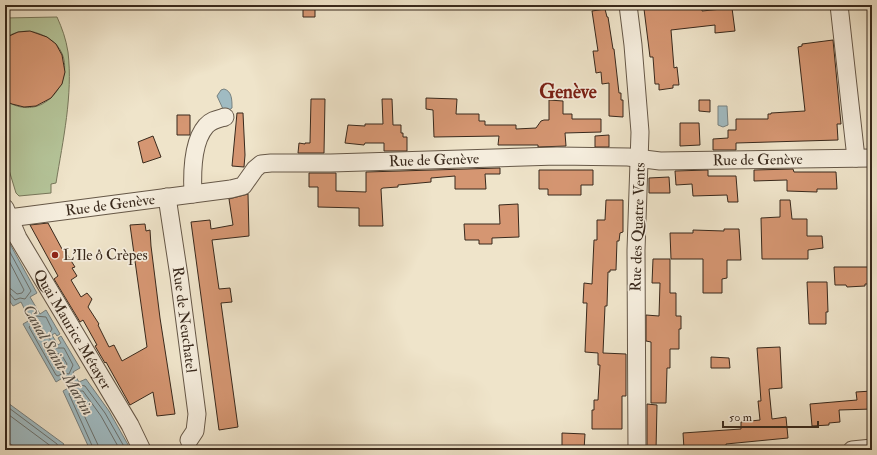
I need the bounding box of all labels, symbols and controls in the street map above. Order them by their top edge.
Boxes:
district label: Genève [539,80,597,104]
street label: Rue de Genève [389,149,479,171]
street label: Rue de Genève [712,149,803,170]
street label: Rue des Quatre Vents [626,162,650,292]
street label: Rue de Genève [64,190,156,220]
place label: L'Ile ô Crèpes [63,246,148,266]
marker: L'Ile ô Crèpes [50,250,60,260]
street label: Rue de Neuchatel [168,265,201,374]
street label: Quai Maurice Métayer [29,266,116,393]
water label: Canal Saint-Martin [18,301,98,419]
scale bar [723,403,818,429]
text: 50 m [729,410,753,425]

